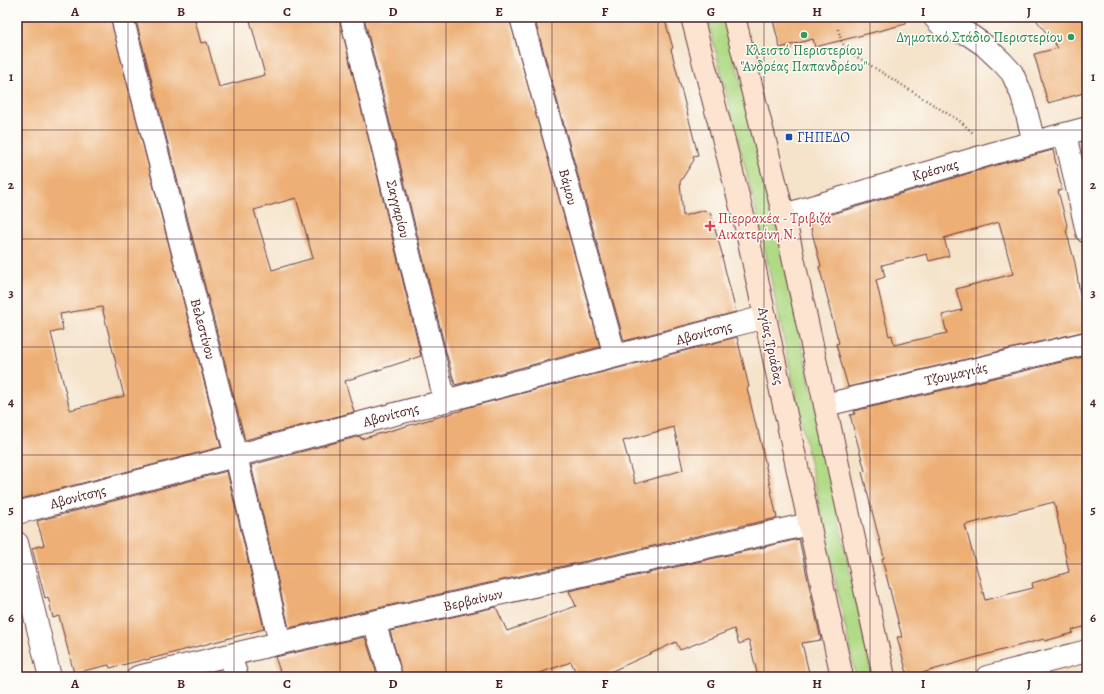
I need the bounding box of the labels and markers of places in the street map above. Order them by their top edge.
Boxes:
place label: Δημοτικό Στάδιο Περιστερίου [896,28,1063,47]
marker: Κλειστό Περιστερίου "Ανδρέας Παπανδρέου" [799,30,809,40]
marker: Δημοτικό Στάδιο Περιστερίου [1066,32,1076,42]
place label: Κλειστό Περιστερίου "Ανδρέας Παπανδρέου" [740,41,868,76]
place label: ΓΗΠΕΔΟ [797,128,850,147]
marker: ΓΗΠΕΔΟ [784,132,794,142]
place label: Πιερρακέα - Τριβιζά Αικατερίνη Ν. [717,209,832,244]
marker: Πιερρακέα - Τριβιζά Αικατερίνη Ν. [705,221,715,231]

